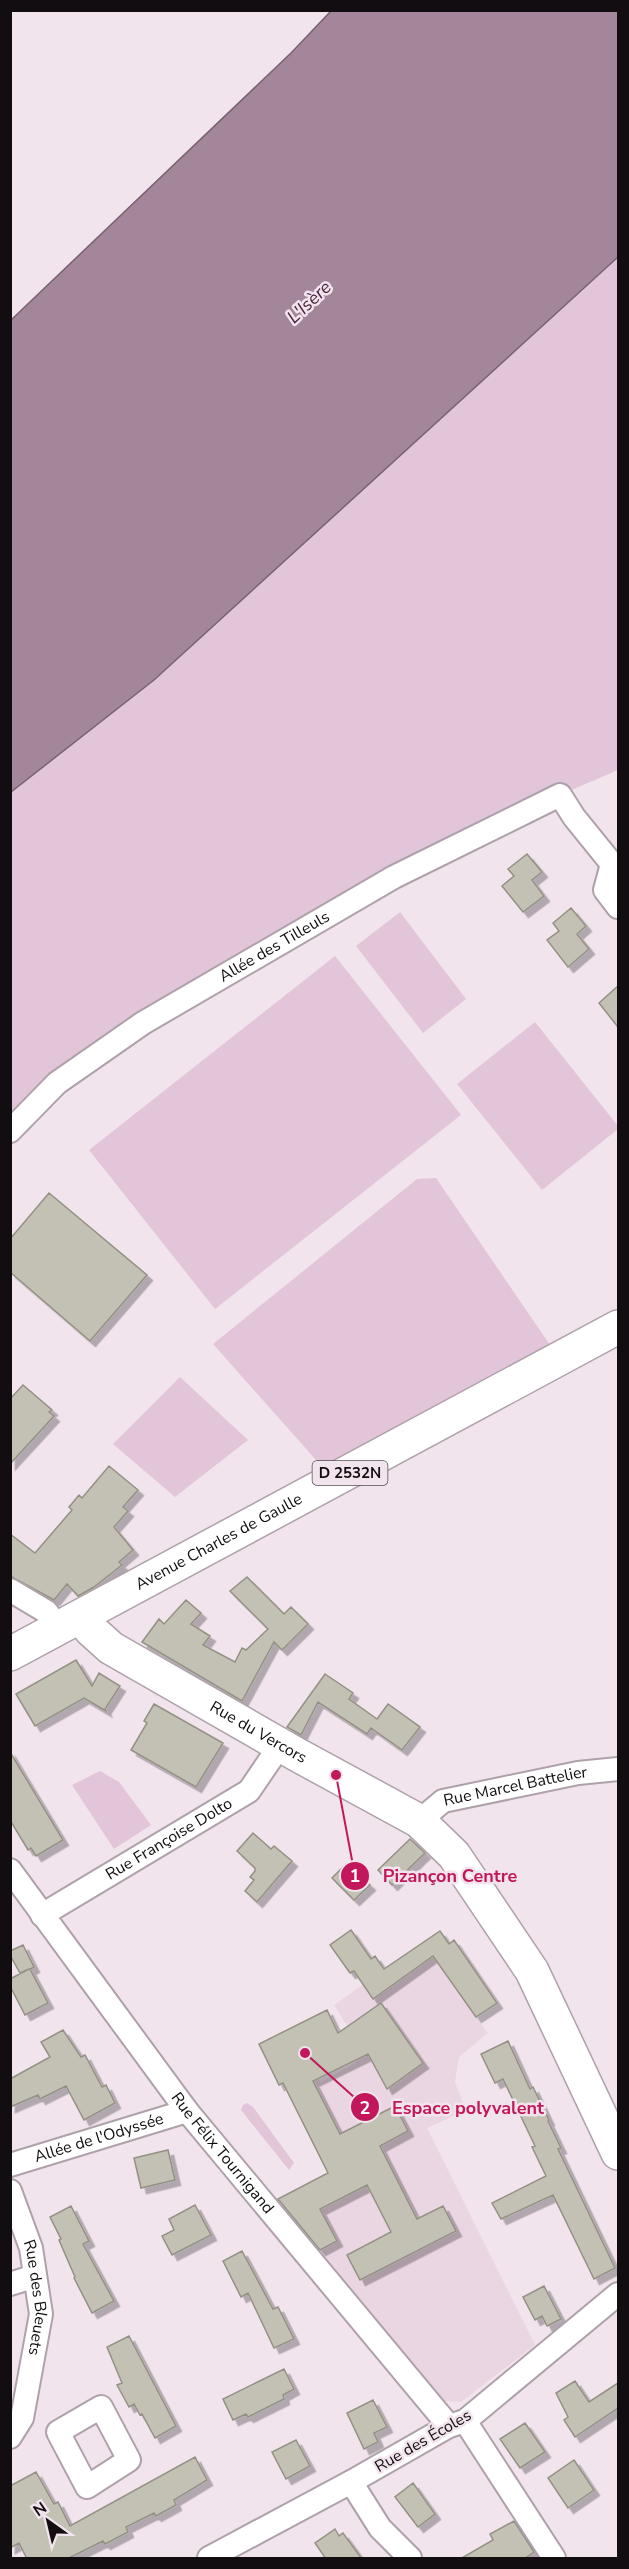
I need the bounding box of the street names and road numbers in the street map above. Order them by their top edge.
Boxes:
street label: Allée des Tilleuls [215,906,334,987]
road number: D 2532N [312,1461,388,1485]
street label: Avenue Charles de Gaulle [131,1488,306,1596]
street label: Rue du Vercors [206,1696,311,1769]
street label: Rue Marcel Battelier [441,1761,588,1812]
street label: Rue Françoise Dolto [101,1792,237,1885]
street label: Rue Félix Tournigand [166,2088,279,2219]
street label: Allée de l'Odyssée [32,2108,166,2168]
street label: Rue des Bleuets [18,2237,52,2357]
street label: Rue des Écoles [371,2404,475,2478]

